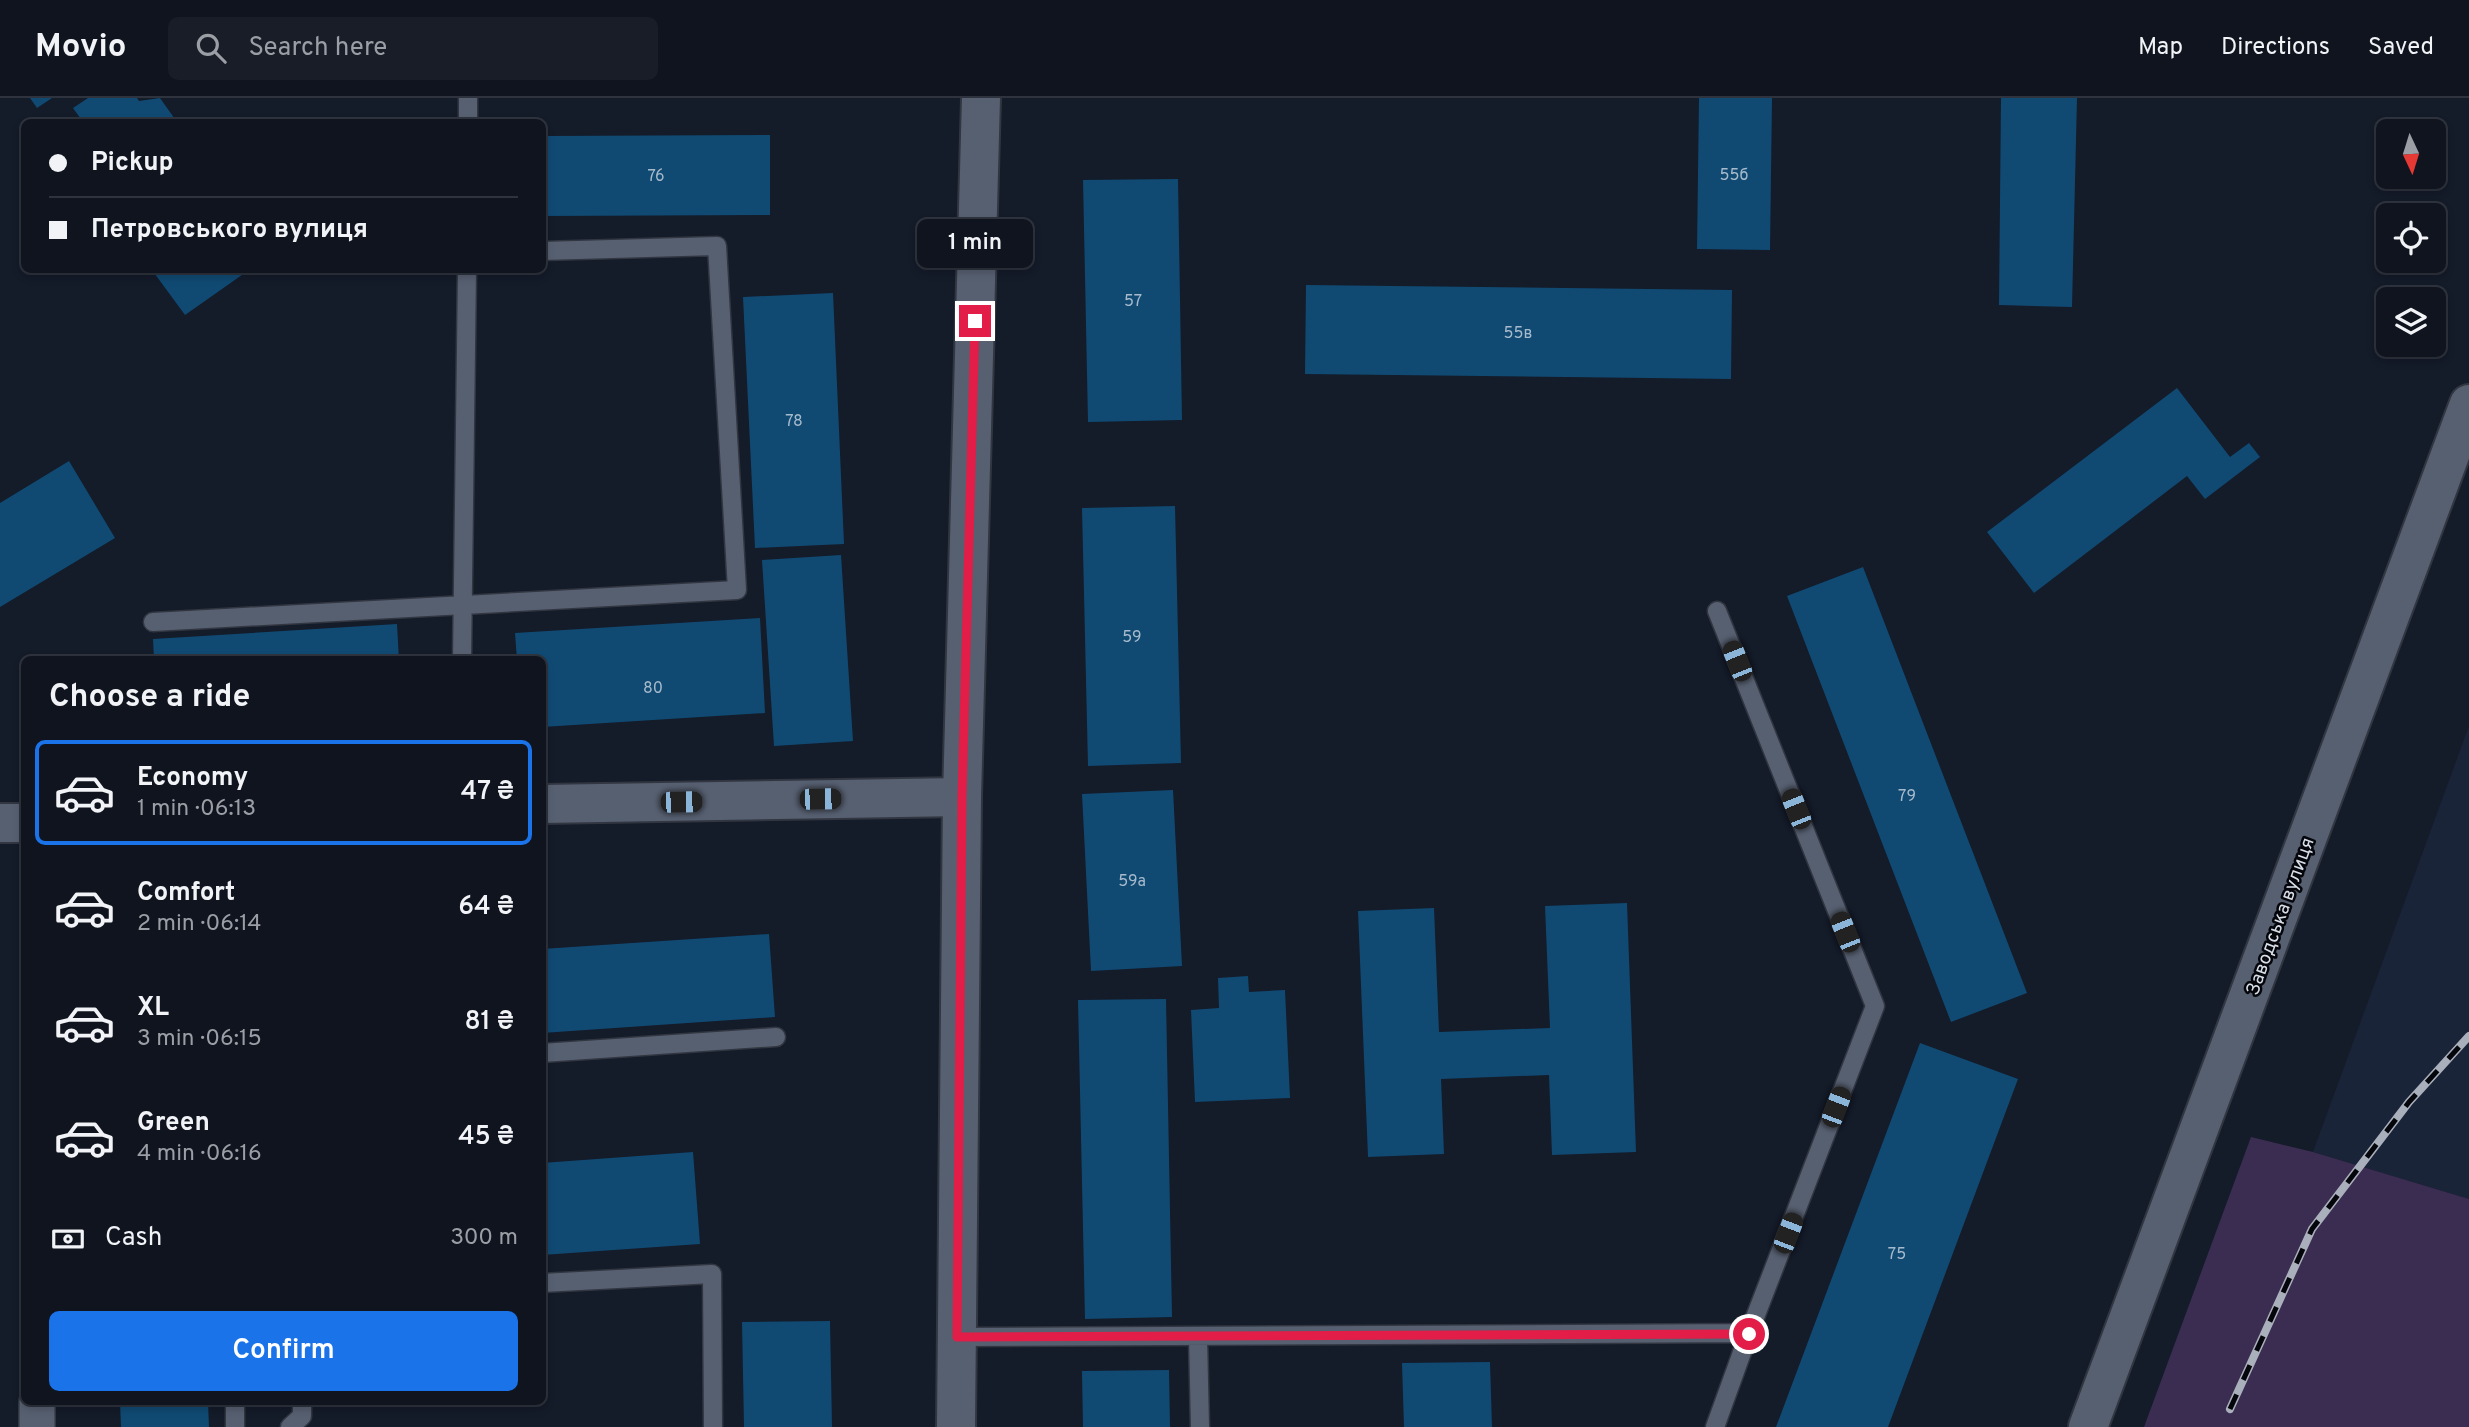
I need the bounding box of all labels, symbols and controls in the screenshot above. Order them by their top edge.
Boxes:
search box [168,17,658,80]
text: Movio [35,27,126,69]
icon: search [192,29,230,67]
text: Search here [248,32,387,65]
text: Map [2138,33,2183,63]
text: Directions [2221,33,2330,63]
text: Saved [2368,33,2434,63]
north arrow [2376,119,2446,189]
map controls [2376,119,2446,357]
text: Pickup [91,147,174,180]
house number: 55б [1720,166,1748,186]
house number: 76 [647,167,665,187]
button: locate [2376,203,2446,273]
text: Петровського вулиця [91,214,368,247]
callout: 1 min [917,220,1033,268]
text: 1 min [948,229,1002,258]
button: layers [2376,287,2446,357]
house number: 57 [1124,292,1142,312]
route end [959,305,991,337]
house number: 55в [1504,324,1532,344]
house number: 78 [785,412,803,432]
house number: 59 [1122,628,1142,648]
car [1720,638,1755,684]
text: Choose a ride [49,678,250,718]
house number: 80 [643,679,663,699]
icon: car [53,761,116,824]
text: Economy [137,762,248,795]
text: 47 ₴ [461,776,514,809]
car [1779,786,1814,832]
house number: 79 [1898,787,1916,807]
car [799,788,842,810]
car [660,791,703,813]
text: 1 min · 06:13 [137,795,256,824]
street label: Заводська вулиця [2241,834,2321,999]
house number: 59а [1118,872,1146,892]
icon: car [53,876,116,939]
text: Comfort [137,877,235,910]
text: 64 ₴ [458,891,514,924]
car [1828,909,1863,955]
text: 2 min · 06:14 [137,910,262,939]
icon: car [53,991,116,1054]
text: XL [137,992,169,1025]
text: 81 ₴ [464,1006,514,1039]
text: 3 min · 06:15 [137,1025,262,1054]
car [1819,1084,1854,1130]
icon: car [53,1106,116,1169]
text: Green [137,1107,210,1140]
text: 45 ₴ [458,1121,514,1154]
text: 4 min · 06:16 [137,1140,262,1169]
car [1771,1210,1806,1256]
icon: cash [49,1220,87,1258]
text: Cash [105,1222,162,1255]
text: 300 m [450,1224,518,1253]
house number: 75 [1888,1245,1906,1265]
button: Confirm [49,1311,518,1391]
route start [1733,1318,1765,1350]

